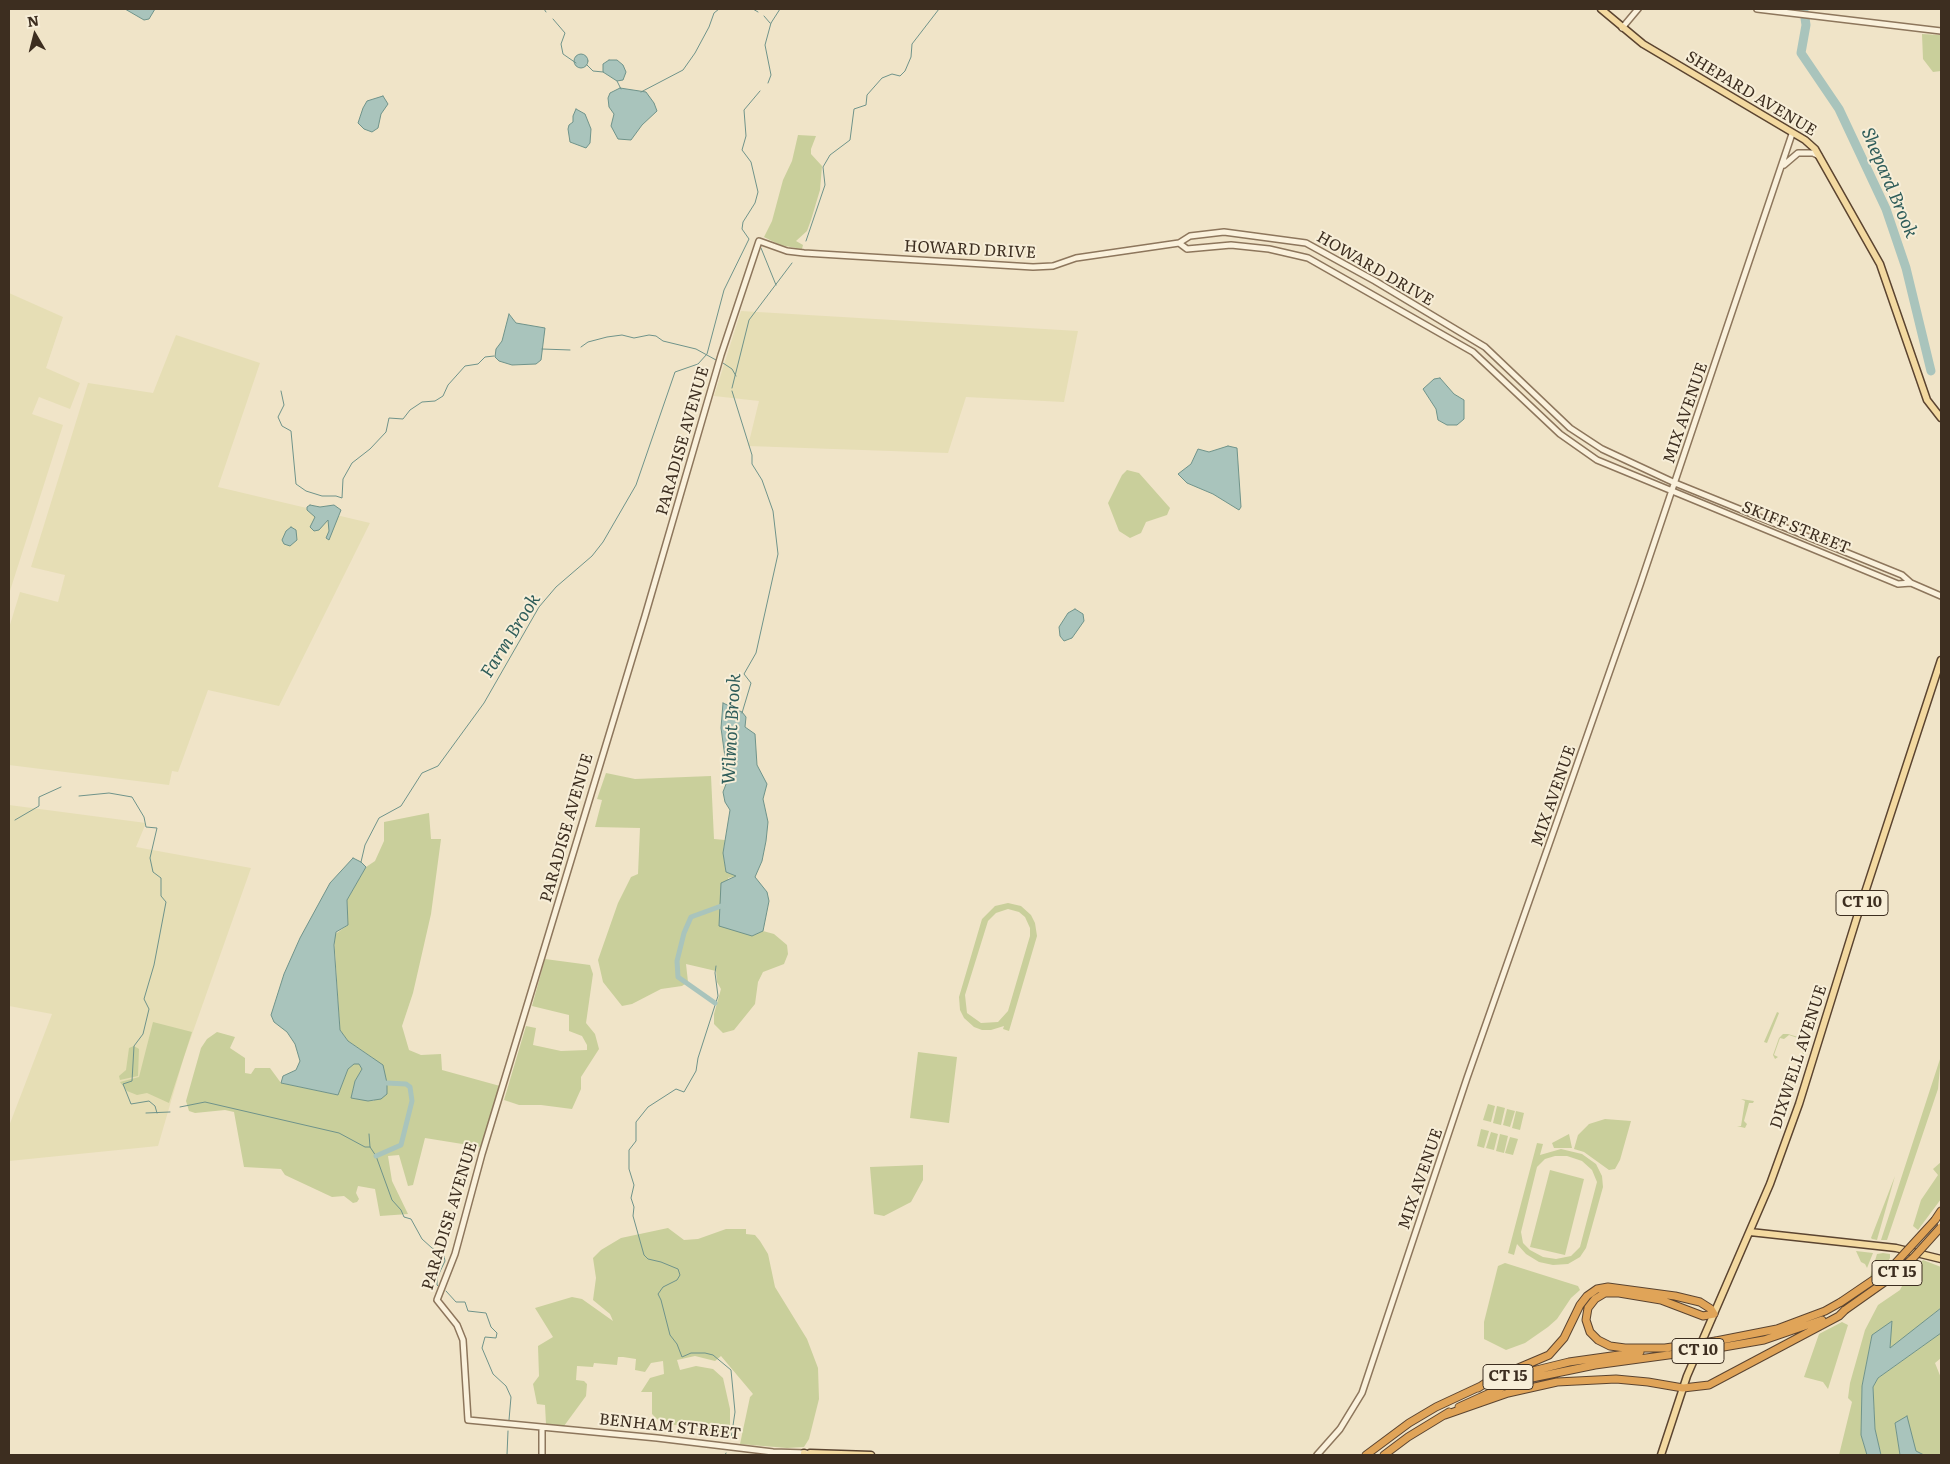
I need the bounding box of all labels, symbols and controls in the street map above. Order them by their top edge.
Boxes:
text: N [26,9,40,31]
north arrow [10,10,60,60]
street label: SHEPARD AVENUE [1682,47,1820,141]
water label: Shepard Brook [1856,125,1922,241]
street label: HOWARD DRIVE [1313,228,1437,310]
street label: HOWARD DRIVE [904,237,1036,263]
street label: MIX AVENUE [1660,360,1712,466]
street label: PARADISE AVENUE [653,364,713,518]
street label: SKIFF STREET [1739,497,1853,559]
water label: Farm Brook [477,590,545,682]
water label: Wilmot Brook [718,673,746,785]
street label: MIX AVENUE [1528,743,1580,849]
street label: PARADISE AVENUE [537,751,597,905]
road number: CT 10 [1836,890,1888,916]
street label: DIXWELL AVENUE [1767,983,1831,1131]
street label: MIX AVENUE [1395,1126,1447,1232]
street label: PARADISE AVENUE [418,1140,482,1292]
road number: CT 15 [1872,1260,1922,1286]
road number: CT 10 [1672,1338,1724,1364]
road number: CT 15 [1483,1364,1533,1390]
street label: BENHAM STREET [598,1410,742,1444]

